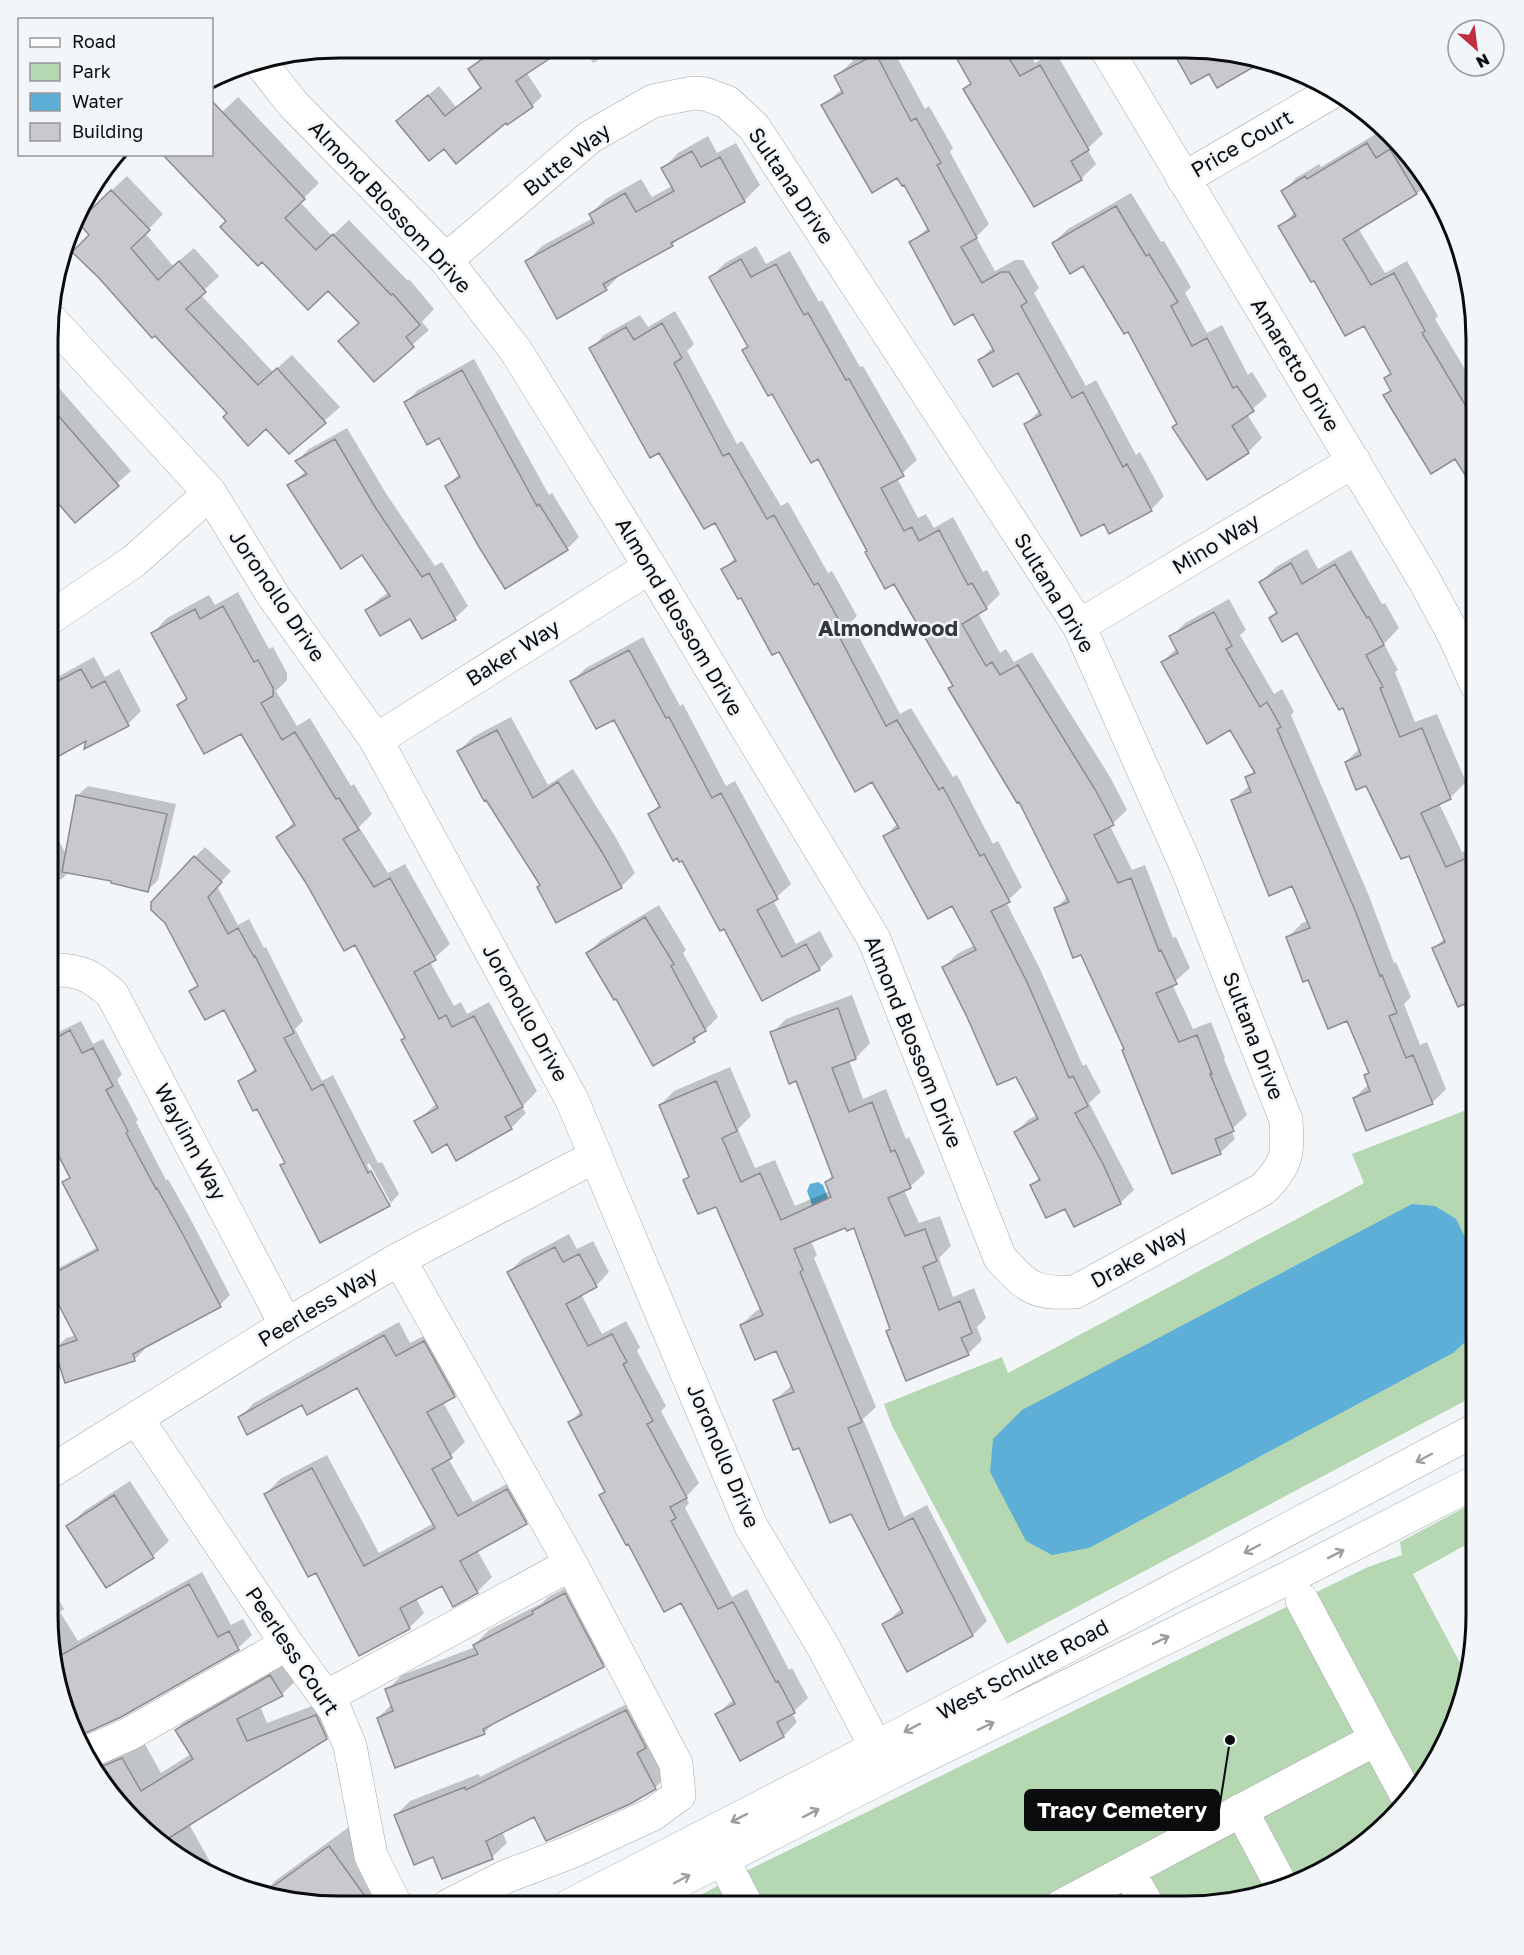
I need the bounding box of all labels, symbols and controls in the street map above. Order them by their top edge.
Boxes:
legend [18,18,213,156]
north arrow [1446,18,1506,78]
text: Road [72,30,116,52]
text: N [1473,50,1493,73]
text: Park [72,60,111,82]
text: Water [72,90,123,112]
street label: Price Court [1186,104,1297,183]
street label: Almond Blossom Drive [304,115,477,298]
street label: Butte Way [518,117,615,201]
text: Building [72,120,143,142]
street label: Sultana Drive [743,122,840,249]
street label: Amaretto Drive [1246,293,1346,436]
street label: Mino Way [1167,507,1264,579]
street label: Almond Blossom Drive [610,513,749,720]
street label: Joronollo Drive [224,525,332,666]
street label: Sultana Drive [1009,528,1101,657]
street label: Baker Way [461,613,564,691]
district label: Almondwood [818,614,958,641]
street label: Almond Blossom Drive [859,932,968,1152]
street label: Joronollo Drive [477,939,574,1086]
street label: Sultana Drive [1218,968,1290,1103]
street label: Waylinn Way [149,1079,233,1205]
street label: Drake Way [1086,1219,1191,1293]
street label: Peerless Way [253,1260,382,1352]
street label: Joronollo Drive [682,1380,766,1531]
one-way arrow [1415,1452,1433,1464]
one-way arrow [1243,1544,1261,1555]
one-way arrow [1327,1548,1344,1560]
street label: Peerless Court [240,1581,345,1719]
street label: West Schulte Road [932,1613,1113,1725]
one-way arrow [1152,1634,1170,1645]
one-way arrow [976,1719,994,1731]
one-way arrow [904,1722,921,1734]
callout: Tracy Cemetery [1025,1790,1219,1830]
text: Tracy Cemetery [1037,1796,1207,1823]
one-way arrow [802,1806,820,1818]
one-way arrow [730,1812,748,1824]
one-way arrow [673,1873,691,1884]

